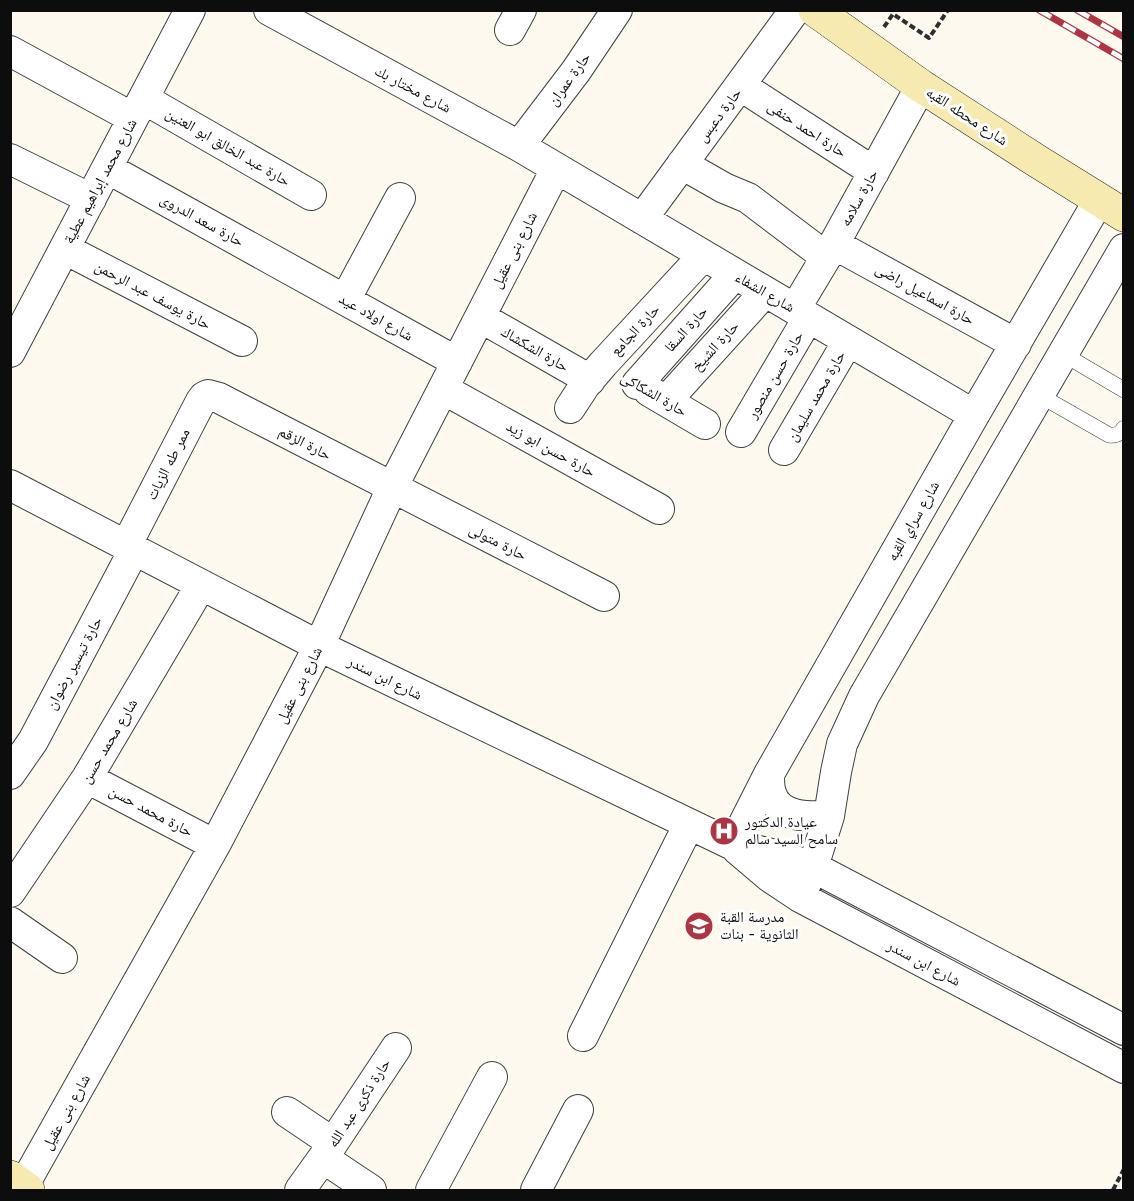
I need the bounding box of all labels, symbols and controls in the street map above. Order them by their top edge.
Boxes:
street label: حارة عمران [543,48,596,110]
street label: شارع مختار بك [371,60,455,118]
street label: شارع محطه القبه [922,82,1012,150]
street label: حارة دعبس [692,83,746,146]
street label: حارة احمد حنفى [764,96,851,162]
street label: حارة عبد الخالق ابو العنين [162,103,294,191]
street label: شارع محمد إبراهيم عطية [59,115,142,247]
street label: حارة سلامه [835,166,882,230]
street label: حارة سعد الدروى [156,189,248,252]
street label: شارع بنى عقيل [486,208,542,292]
street label: حارة يوسف عبد الرحمن [91,256,215,334]
street label: حارة اسماعيل راضى [872,258,979,330]
street label: شارع الشفاء [732,267,799,317]
street label: شارع اولاد عيد [335,288,417,346]
street label: حارة الجامع [606,299,664,360]
street label: حارة السقا [660,301,712,356]
street label: حارة الشيخ [687,316,744,375]
street label: حارة الشكشاك [498,322,573,376]
street label: حارة حسن منصور [741,327,808,423]
street label: حارة محمد سليمان [782,347,850,445]
street label: حارة الشكاكى [617,367,691,421]
street label: حارة حسن ابو زيد [503,416,600,482]
street label: حارة الزقم [275,421,335,465]
street label: ممر طه الزيات [141,425,194,503]
street label: شارع سراي القبه [882,477,946,566]
street label: حارة متولى [466,519,531,565]
street label: حارة تيسير رضوان [41,613,107,713]
street label: شارع بنى عقيل [271,643,327,727]
street label: شارع ابن سندر [343,651,426,705]
street label: شارع محمد حسن [76,695,142,787]
street label: حارة محمد حسن [106,781,197,842]
place label: عيادة الدكتور سامح السيد سالم [744,812,838,849]
hospital icon: عيادة الدكتور سامح السيد سالم [708,815,740,847]
place label: مدرسة القبة الثانوية - بنات [720,907,798,943]
school or university icon: مدرسة القبة الثانوية - بنات [683,910,715,942]
street label: شارع ابن سندر [883,935,964,991]
street label: حارة ذكرى عبد الله [323,1054,395,1151]
street label: شارع بنى عقيل [37,1070,95,1153]

